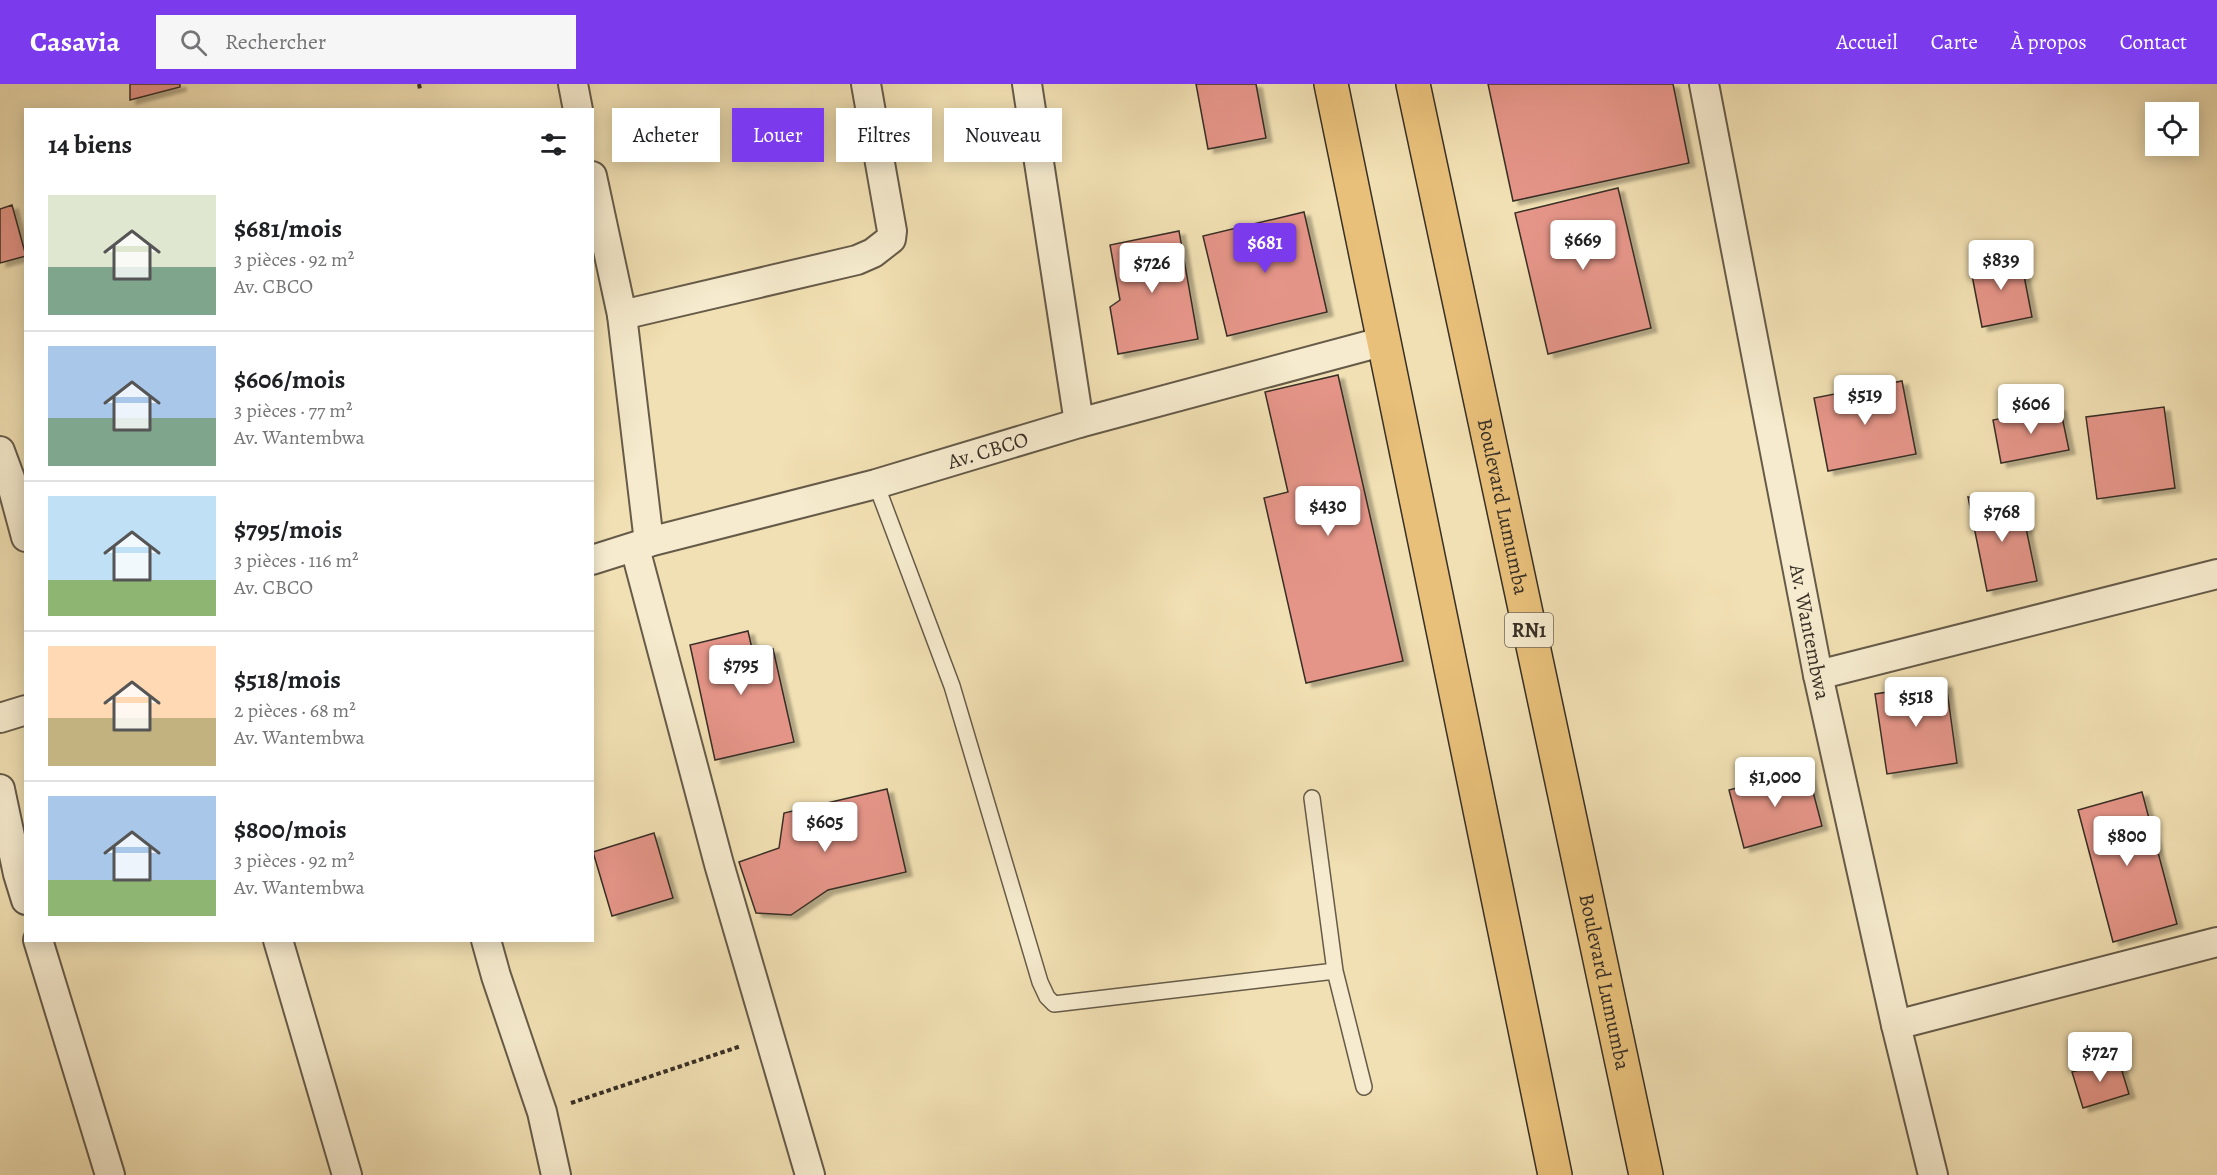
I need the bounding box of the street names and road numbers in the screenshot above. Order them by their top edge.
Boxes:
street label: Boulevard Lumumba [1471,416,1536,597]
street label: Av. CBCO [943,425,1032,476]
street label: Av. Wantembwa [1783,561,1837,703]
road number: RN1 [1505,613,1553,647]
street label: Boulevard Lumumba [1572,891,1637,1073]

